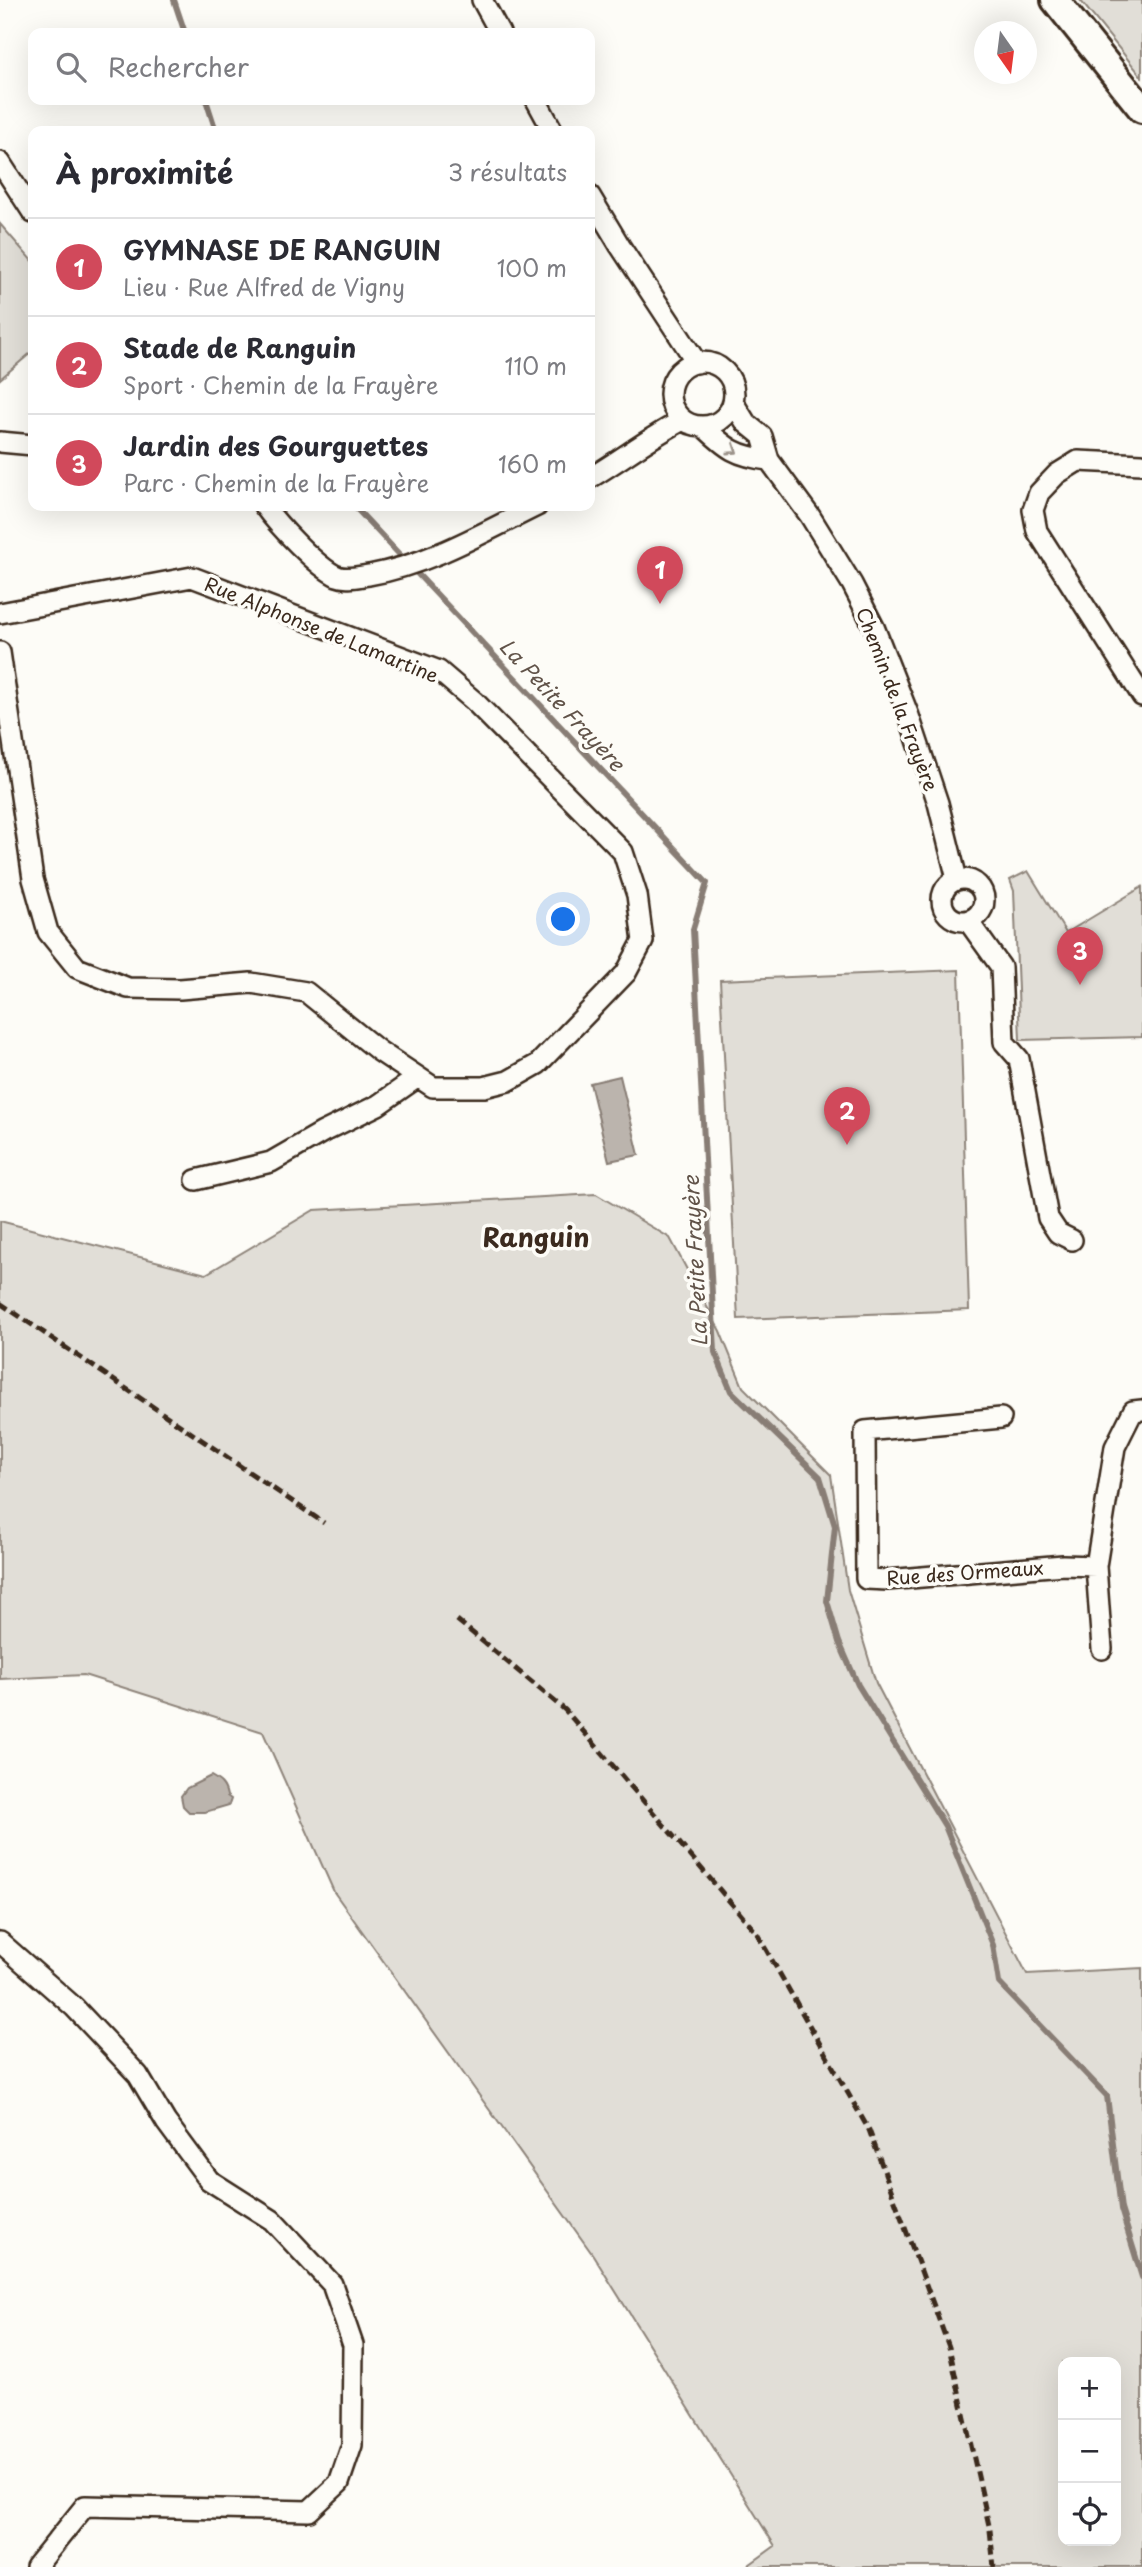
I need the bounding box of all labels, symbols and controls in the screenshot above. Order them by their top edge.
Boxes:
north arrow [974,21,1037,84]
search box [28,28,595,105]
text: Rechercher [108,47,249,86]
icon: search [52,48,90,86]
text: À proximité [56,149,233,194]
text: 3 résultats [448,154,567,189]
text: GYMNASE DE RANGUIN [123,230,441,269]
text: 1 [74,250,85,285]
text: 100 m [497,250,567,285]
text: Lieu · Rue Alfred de Vigny [123,269,405,304]
text: Stade de Ranguin [123,328,356,367]
text: 2 [71,348,87,383]
text: 110 m [505,348,567,383]
text: Sport · Chemin de la Frayère [123,367,438,402]
text: Jardin des Gourguettes [123,426,428,465]
one-way arrow [725,442,738,455]
text: 3 [71,446,87,481]
text: 160 m [498,446,567,481]
text: Parc · Chemin de la Frayère [123,465,429,500]
pin: 1 [637,546,683,604]
street label: Rue Alphonse de Lamartine [201,569,443,689]
street label: Chemin de la Frayère [850,603,946,795]
water label: La Petite Frayère [493,630,634,779]
your location [546,902,580,936]
pin: 3 [1057,927,1103,985]
pin: 2 [824,1087,870,1145]
water label: La Petite Frayère [673,1173,714,1347]
district label: Ranguin [482,1217,590,1256]
street label: Rue des Ormeaux [886,1553,1044,1591]
map controls [1058,2357,1121,2546]
button: + [1058,2357,1121,2420]
button: − [1058,2420,1121,2483]
button: locate [1058,2483,1121,2546]

